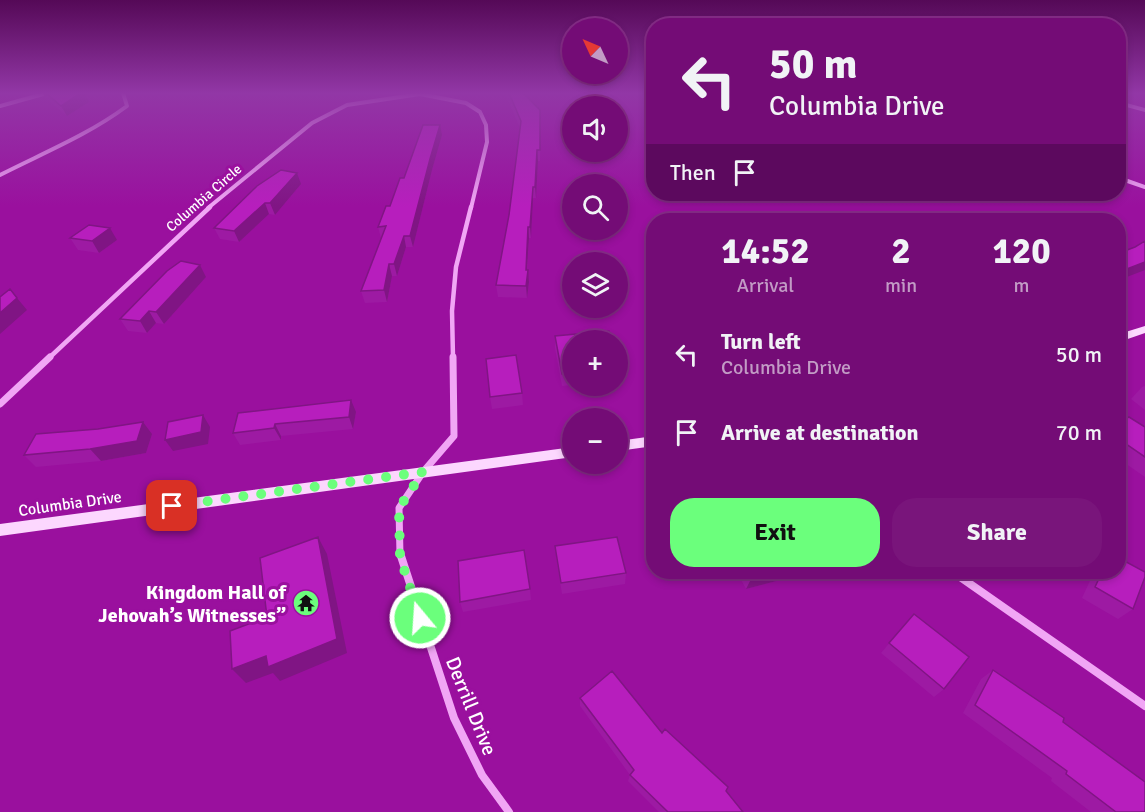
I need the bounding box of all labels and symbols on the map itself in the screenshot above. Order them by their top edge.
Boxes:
north arrow [562,18,628,84]
street label: Columbia Circle [163,161,245,235]
pin [146,480,197,531]
street label: Columbia Drive [17,487,123,521]
place label: Kingdom Hall of Jehovah’s Witnesses” [98,580,288,628]
position arrow [388,586,452,650]
temple icon: Kingdom Hall of Jehovah’s Witnesses” [291,588,321,618]
street label: Derrill Drive [440,653,502,759]

